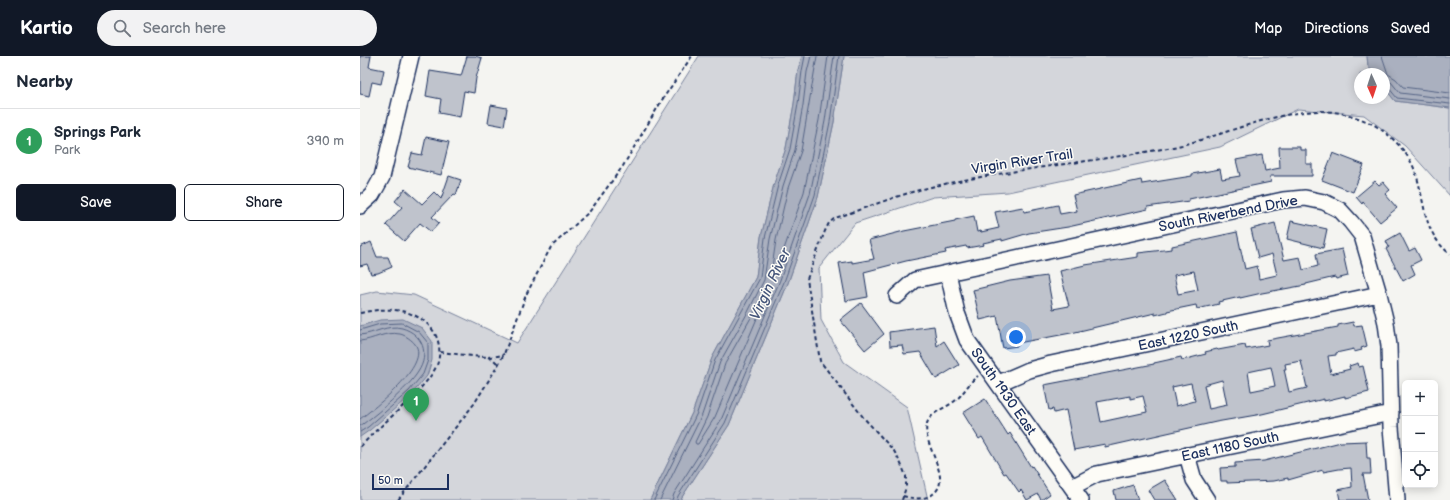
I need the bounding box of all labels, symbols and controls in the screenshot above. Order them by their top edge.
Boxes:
search box [97,10,377,46]
text: Kartio [20,17,73,40]
icon: search [111,17,133,39]
text: Search here [143,19,226,38]
text: Map [1254,20,1282,37]
text: Directions [1304,20,1369,37]
text: Saved [1391,20,1430,37]
north arrow [1354,68,1390,104]
text: Nearby [16,72,73,92]
text: Springs Park [54,123,141,142]
text: 1 [26,133,32,149]
text: 390 m [307,133,344,149]
text: Park [54,142,80,158]
street label: Virgin River Trail [970,145,1074,178]
button: Save [16,184,176,221]
button: Share [184,184,344,221]
street label: South Riverbend Drive [1157,192,1299,235]
water label: Virgin River [746,244,796,323]
street label: East 1220 South [1136,317,1240,354]
your location [1006,327,1026,347]
street label: South 1930 East [967,344,1040,439]
map controls [1402,380,1438,488]
button: + [1402,380,1438,416]
pin: 1 [403,388,429,421]
button: − [1402,416,1438,452]
street label: East 1180 South [1180,428,1281,465]
button: locate [1402,452,1438,488]
scale bar [372,472,449,491]
text: 50 m [378,474,403,487]

